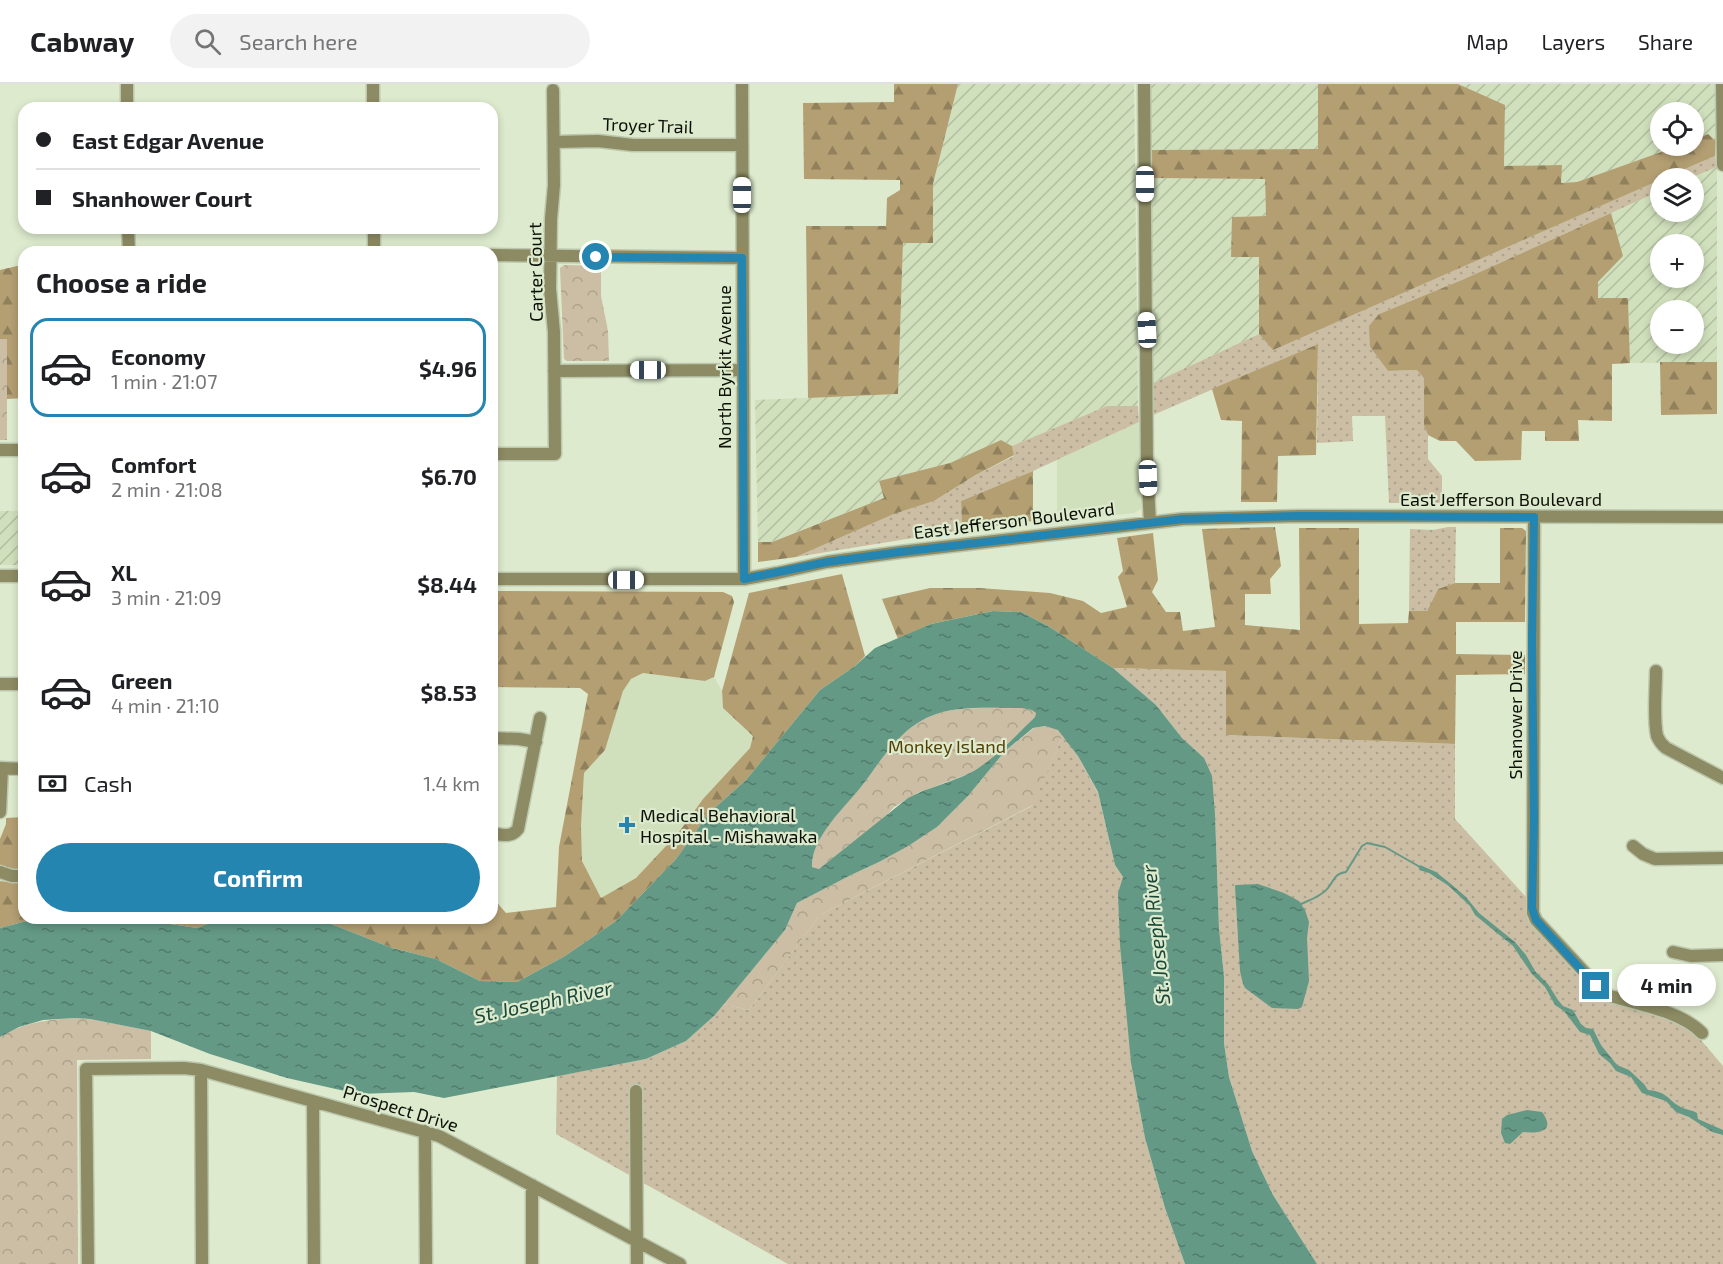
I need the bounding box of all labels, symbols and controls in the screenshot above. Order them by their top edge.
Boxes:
search box [170,14,590,68]
text: Cabway [30,24,134,58]
icon: search [191,25,224,58]
text: Search here [239,28,357,54]
text: Map [1466,29,1508,54]
text: Layers [1541,29,1605,54]
text: Share [1638,29,1693,54]
map controls [1650,102,1704,354]
button: locate [1650,102,1704,156]
street label: Troyer Trail [602,112,695,138]
text: East Edgar Avenue [72,127,264,153]
car [1136,166,1154,202]
button: layers [1650,168,1704,222]
car [733,177,751,213]
text: Shanhower Court [72,185,252,211]
street label: Carter Court [523,222,547,322]
button: + [1650,234,1704,288]
route start [582,243,609,270]
text: Choose a ride [36,266,207,298]
street label: North Byrkit Avenue [713,285,735,449]
button: − [1650,300,1704,354]
car [1137,312,1157,348]
icon: car [39,341,93,395]
text: Economy [111,343,206,369]
text: $4.96 [419,355,477,381]
car [630,361,666,379]
text: 1 min · 21:07 [111,369,217,393]
icon: car [39,449,93,503]
text: Comfort [111,451,196,477]
car [1138,460,1158,496]
text: $6.70 [421,463,477,489]
text: 2 min · 21:08 [111,477,223,501]
street label: East Jefferson Boulevard [1400,488,1602,510]
street label: East Jefferson Boulevard [912,497,1116,543]
icon: car [39,557,93,611]
text: XL [111,559,137,585]
text: $8.44 [417,571,477,597]
car [608,571,644,589]
text: 3 min · 21:09 [111,585,222,609]
street label: Shanower Drive [1504,650,1526,780]
icon: car [39,665,93,719]
text: Green [111,667,173,693]
text: $8.53 [421,679,477,705]
text: 4 min · 21:10 [111,693,219,717]
park label: Monkey Island [888,735,1006,757]
icon: cash [36,767,69,800]
text: Cash [84,770,133,796]
text: 1.4 km [423,771,480,795]
place label: Medical Behavioral Hospital - Mishawaka [640,804,817,847]
marker: Medical Behavioral Hospital - Mishawaka [618,816,636,834]
button: Confirm [36,843,480,912]
water label: St. Joseph River [1136,863,1174,1006]
callout: 4 min [1617,965,1716,1007]
route end [1582,972,1609,999]
text: 4 min [1640,973,1693,997]
water label: St. Joseph River [472,974,615,1027]
street label: Prospect Drive [341,1080,461,1136]

